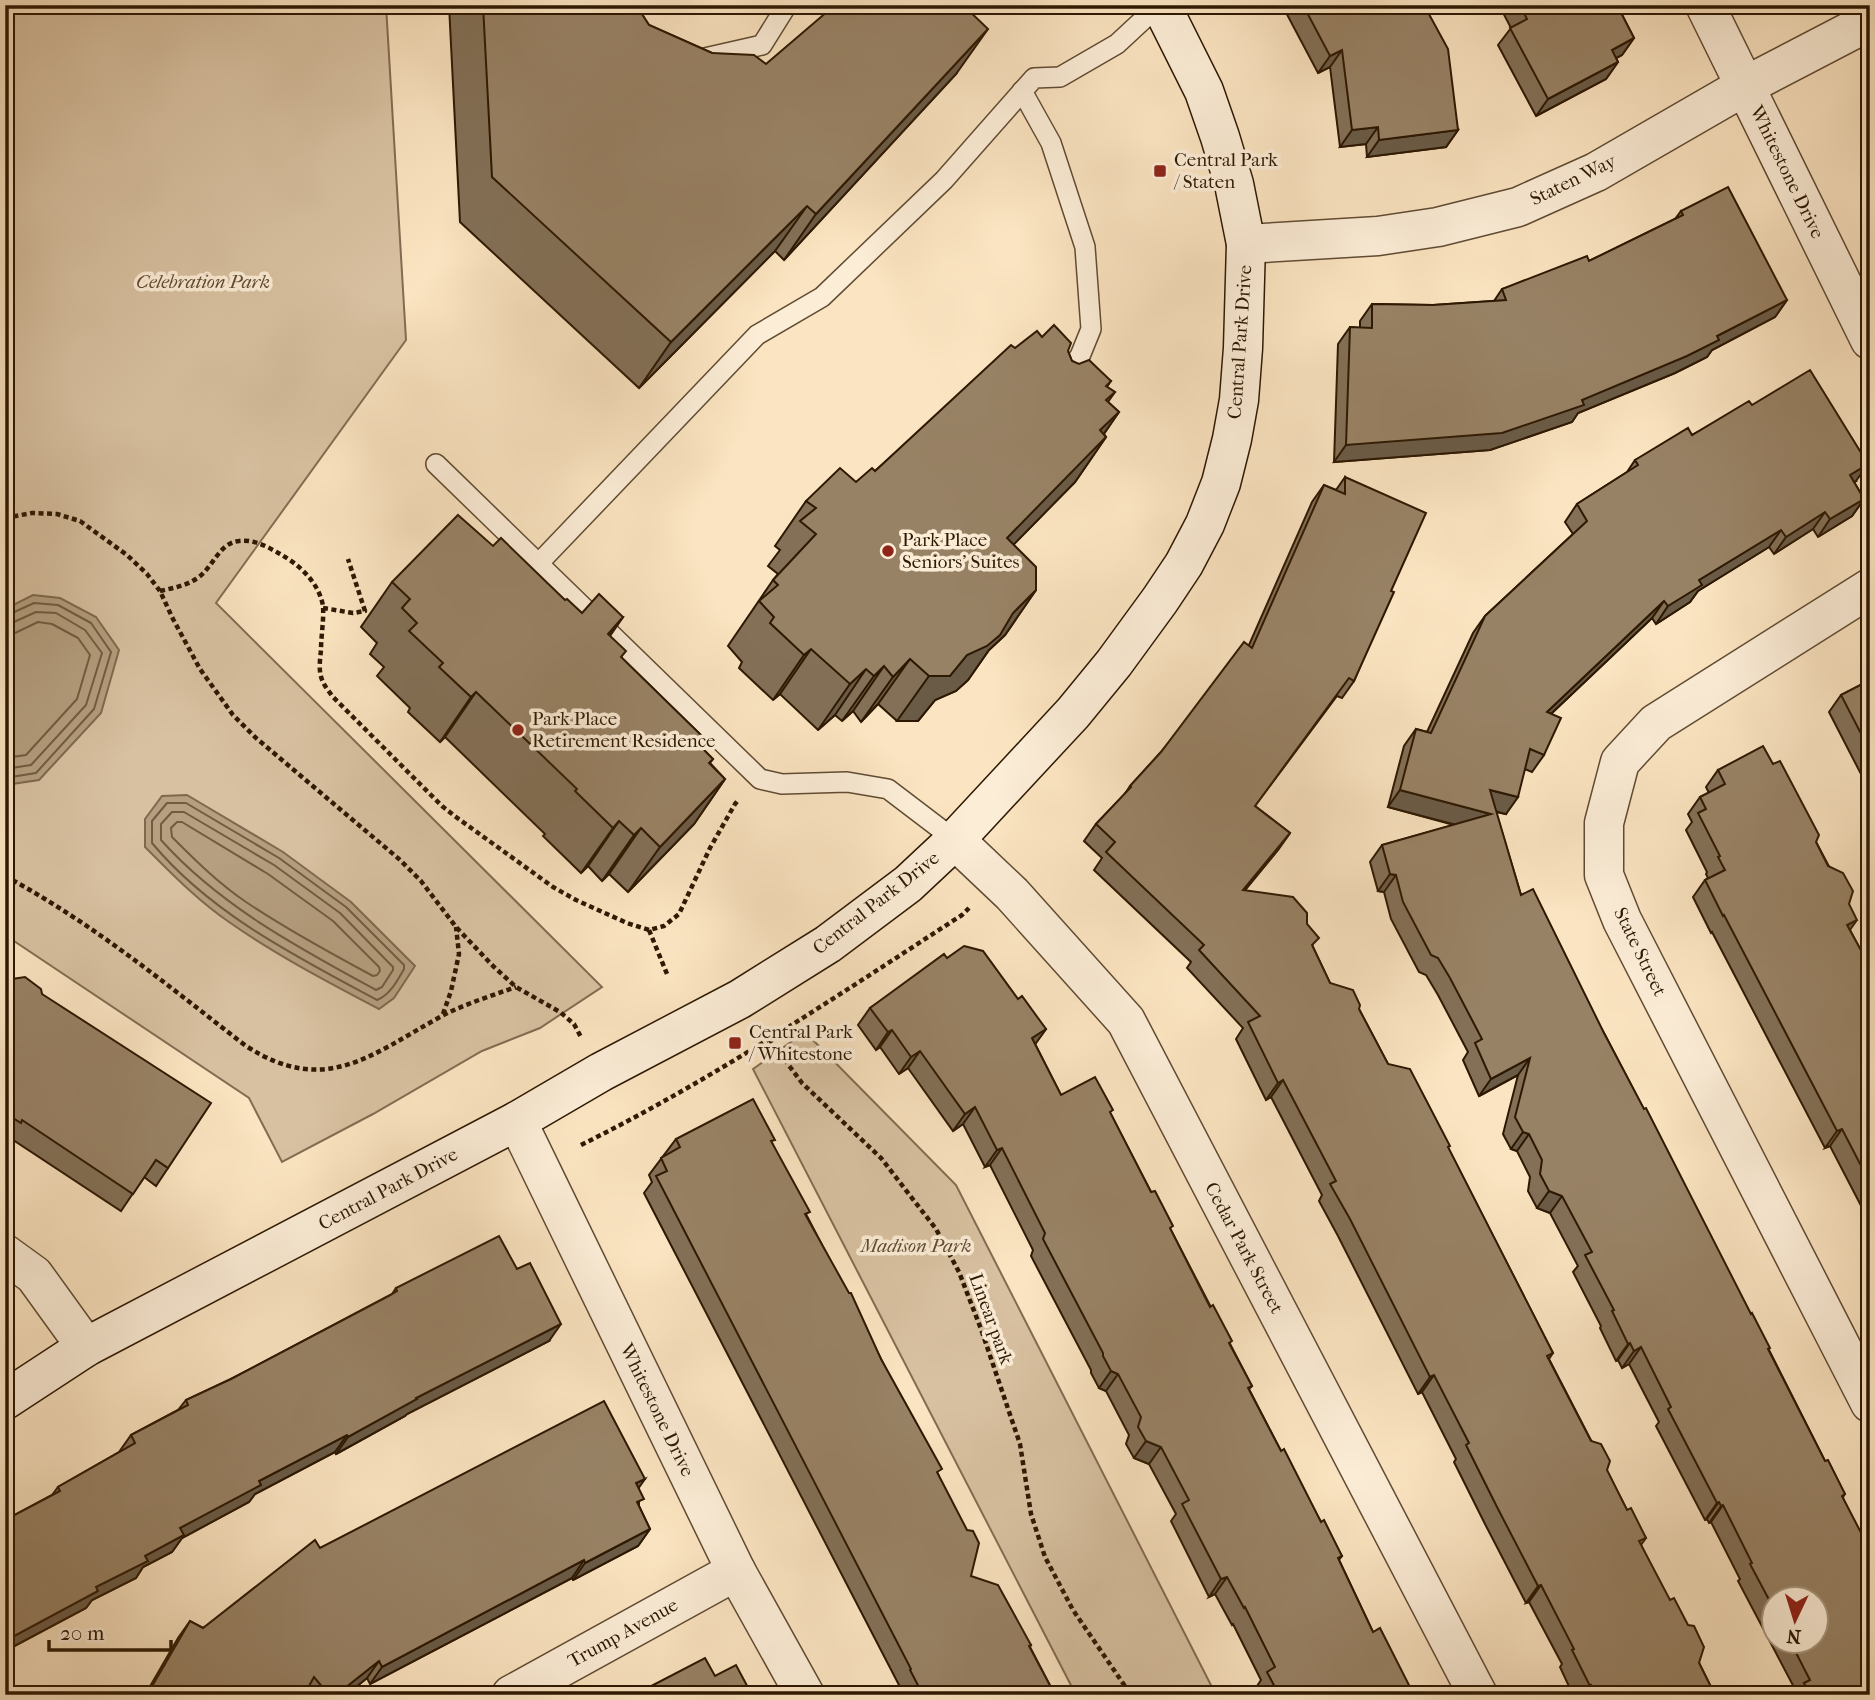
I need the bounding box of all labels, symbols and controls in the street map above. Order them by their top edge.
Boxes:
street label: Whitestone Drive [1745,101,1829,242]
place label: Central Park / Staten [1173,149,1278,193]
street label: Staten Way [1527,149,1620,210]
marker: Central Park / Staten [1152,163,1168,179]
street label: Central Park Drive [1224,264,1256,420]
park label: Celebration Park [136,271,270,293]
place label: Park Place Seniors' Suites [902,529,1020,573]
marker: Park Place Seniors' Suites [880,543,896,559]
place label: Park Place Retirement Residence [532,708,715,752]
marker: Park Place Retirement Residence [510,722,526,738]
street label: Central Park Drive [808,847,944,959]
street label: State Street [1609,904,1671,1000]
place label: Central Park / Whitestone [748,1021,853,1065]
marker: Central Park / Whitestone [727,1035,743,1051]
street label: Central Park Drive [315,1143,461,1235]
street label: Cedar Park Street [1200,1179,1288,1318]
park label: Madison Park [859,1235,971,1257]
street label: Linear park [964,1271,1018,1368]
street label: Whitestone Drive [615,1339,699,1480]
north arrow [1759,1584,1829,1654]
street label: Trump Avenue [564,1594,682,1672]
scale bar [49,1609,172,1653]
text: 20 m [60,1621,105,1645]
text: N [1785,1624,1802,1647]

